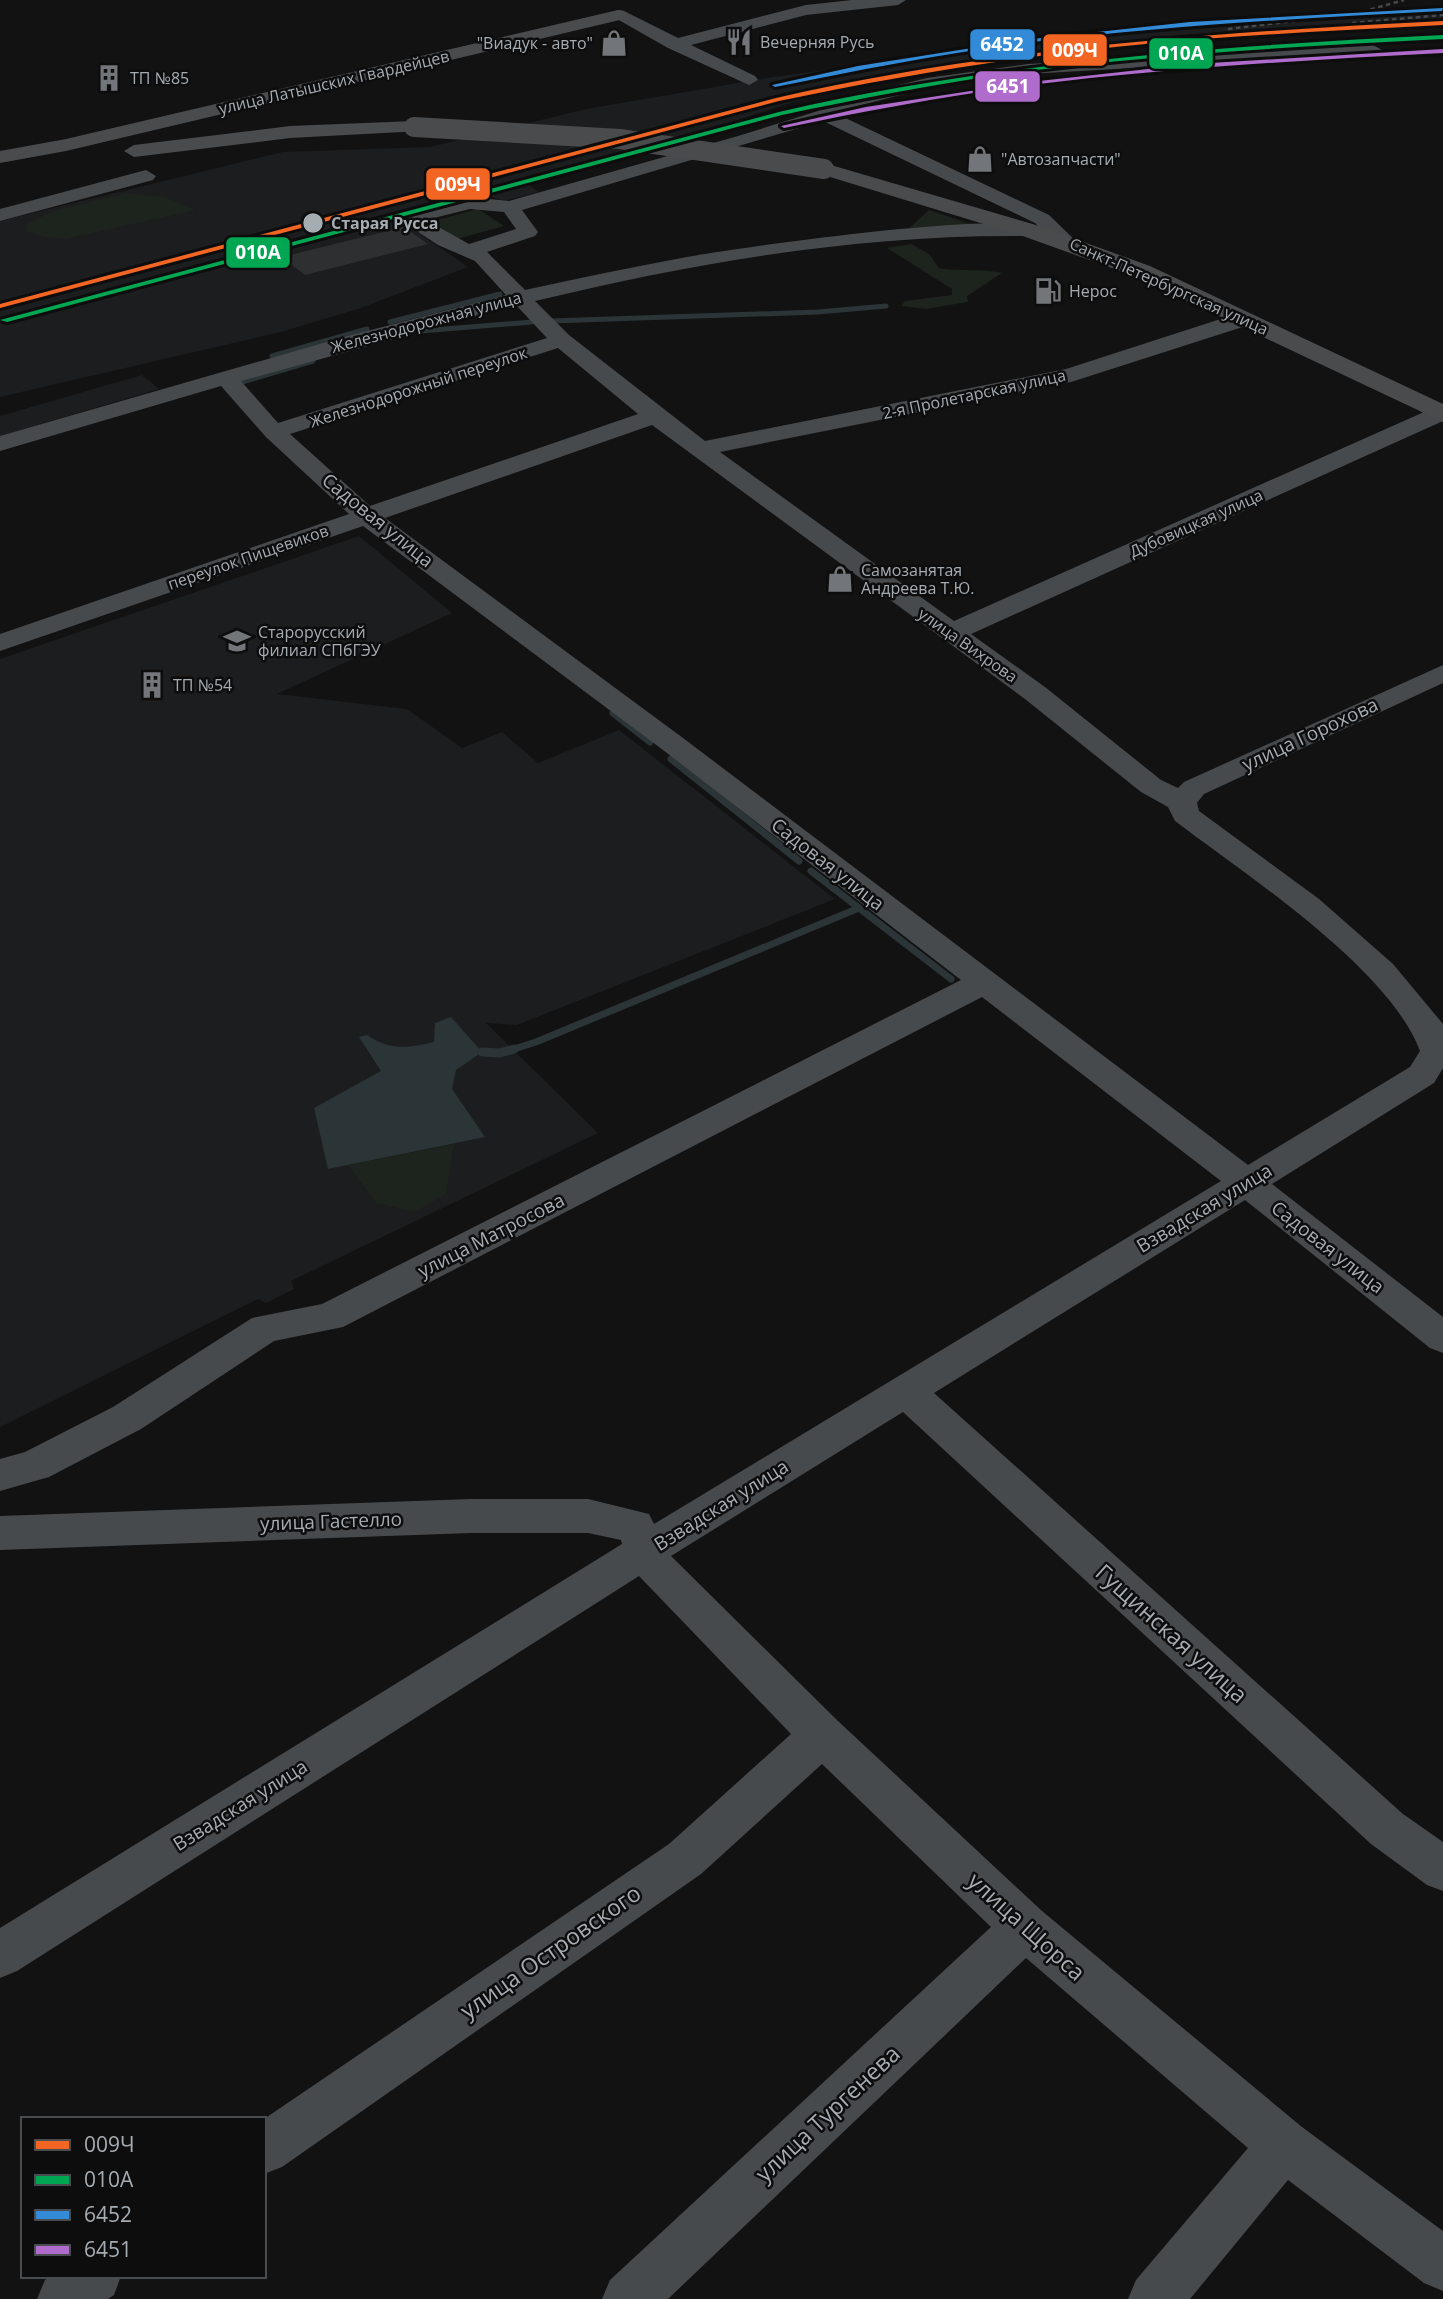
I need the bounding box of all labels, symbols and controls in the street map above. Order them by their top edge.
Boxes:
restaurant icon: Вечерняя Русь [724,27,754,57]
shop icon: "Виадук - авто" [599,28,629,58]
line badge: 6452 [969,28,1036,61]
place label: Вечерняя Русь [760,31,875,53]
text: 6452 [980,31,1024,57]
place label: "Виадук - авто" [477,32,593,54]
line badge: 009Ч [1042,33,1108,67]
text: 009Ч [1052,37,1098,63]
line badge: 010А [1148,37,1214,70]
text: 010А [1158,40,1205,66]
street label: улица Латышских Гвардейцев [217,45,451,119]
building icon: ТП №85 [94,63,124,93]
place label: ТП №85 [130,67,189,89]
line badge: 6451 [974,70,1041,103]
text: 6451 [986,73,1030,99]
shop icon: "Автозапчасти" [965,144,995,174]
place label: "Автозапчасти" [1001,148,1121,170]
line badge: 009Ч [425,167,491,201]
text: 009Ч [435,171,481,197]
marker: Старая Русса [301,211,325,235]
place label: Старая Русса [331,212,438,234]
street label: Санкт-Петербургская улица [1066,232,1272,340]
line badge: 010А [225,236,291,269]
text: 010А [235,239,282,265]
fuel station icon: Нерос [1033,276,1063,306]
place label: Нерос [1069,280,1117,302]
street label: Железнодорожная улица [328,286,524,358]
street label: Железнодорожный переулок [306,341,530,433]
street label: 2-я Пролетарская улица [880,364,1068,424]
street label: Садовая улица [317,467,439,573]
street label: Дубовицкая улица [1126,484,1266,562]
street label: переулок Пищевиков [165,519,331,595]
place label: Самозанятая Андреева Т.Ю. [861,559,974,599]
shop icon: Самозанятая Андреева Т.Ю. [825,564,855,594]
street label: улица Вихрова [914,602,1022,688]
place label: Старорусский филиал СПбГЭУ [258,621,381,661]
school or university icon: Старорусский филиал СПбГЭУ [222,626,252,656]
building icon: ТП №54 [137,670,167,700]
place label: ТП №54 [173,674,232,696]
street label: улица Горохова [1238,691,1382,777]
street label: Садовая улица [766,812,890,916]
street label: Взвадская улица [1131,1157,1277,1259]
street label: улица Матросова [413,1187,569,1283]
street label: Садовая улица [1266,1195,1390,1299]
street label: Взвадская улица [649,1453,793,1557]
street label: улица Гастелло [259,1506,403,1536]
street label: Гущинская улица [1089,1556,1255,1710]
street label: Взвадская улица [168,1753,312,1857]
street label: улица Щорса [961,1865,1093,1987]
street label: улица Островского [453,1877,647,2025]
street label: улица Тургенева [748,2038,906,2188]
legend [21,2117,266,2278]
text: 009Ч [84,2130,135,2158]
text: 010А [84,2165,134,2193]
text: 6452 [84,2200,132,2228]
text: 6451 [84,2235,132,2263]

